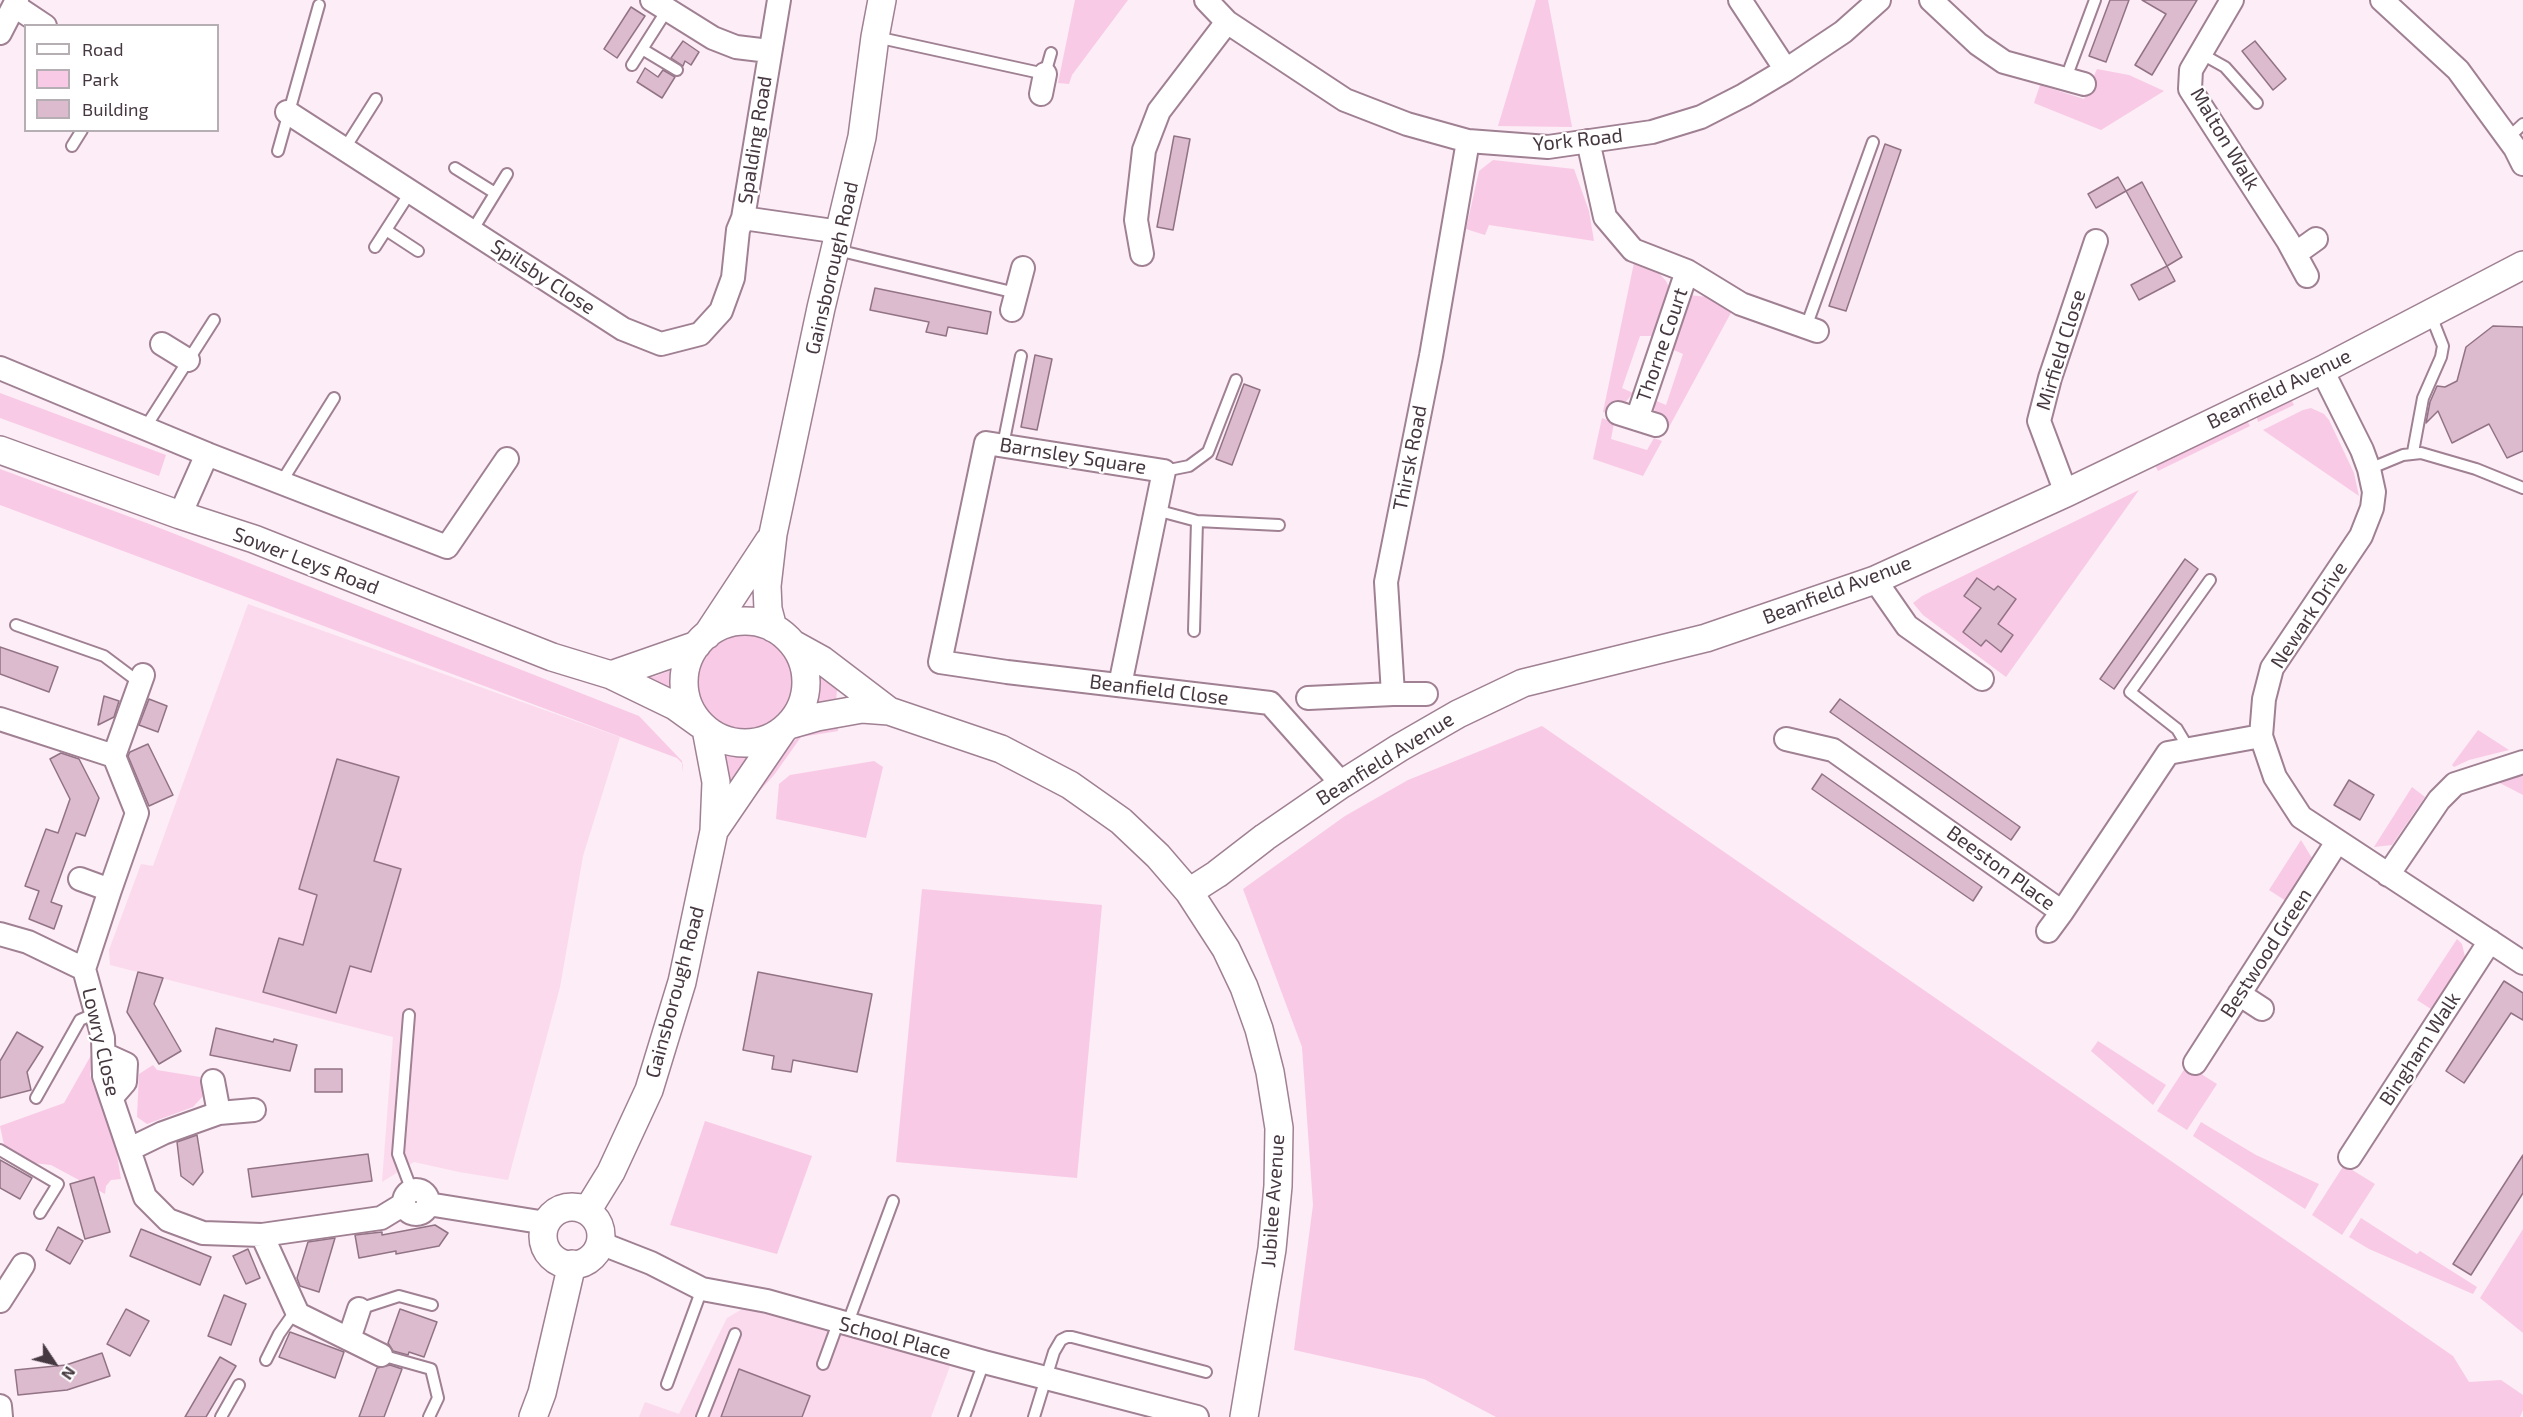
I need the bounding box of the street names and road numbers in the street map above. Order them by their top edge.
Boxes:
street label: Spalding Road [733,74,777,206]
street label: Malton Walk [2185,83,2265,195]
street label: York Road [1532,123,1624,157]
street label: Gainsborough Road [800,179,864,357]
street label: Spilsby Close [486,234,600,320]
street label: Thorne Court [1631,285,1693,405]
street label: Mirfield Close [2031,287,2091,413]
street label: Beanfield Avenue [2203,344,2355,434]
street label: Thirsk Road [1388,403,1432,513]
street label: Barnsley Square [998,433,1148,479]
street label: Sower Leys Road [230,522,382,600]
street label: Beanfield Avenue [1759,551,1915,629]
street label: Newark Drive [2266,557,2352,673]
street label: Beanfield Close [1088,670,1230,710]
street label: Beanfield Avenue [1312,707,1458,811]
street label: Beeston Place [1942,821,2060,915]
street label: Bestwood Green [2215,884,2317,1022]
street label: Gainsborough Road [641,903,709,1081]
street label: Lowry Close [77,985,125,1099]
street label: Bingham Walk [2374,988,2466,1110]
street label: Jubilee Avenue [1256,1134,1290,1268]
street label: School Place [836,1312,954,1364]

